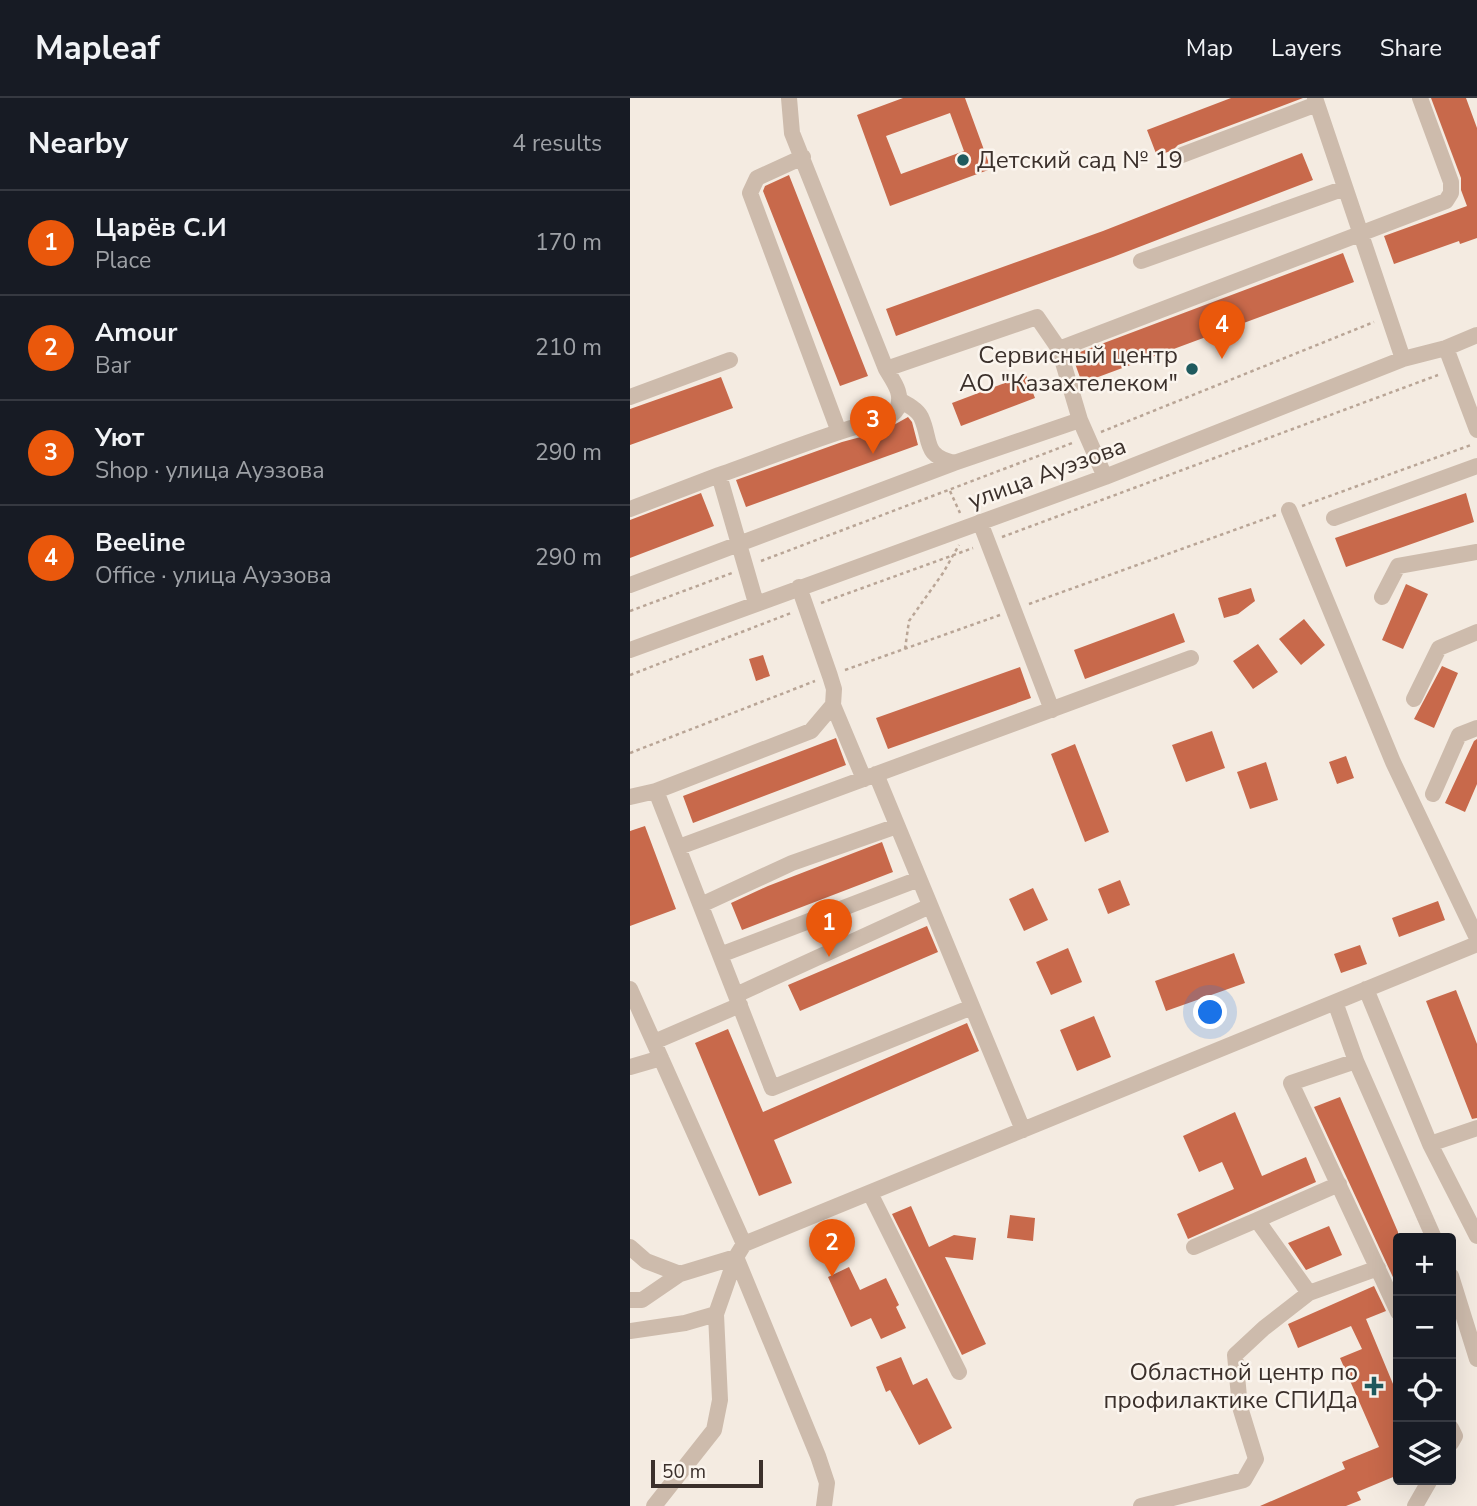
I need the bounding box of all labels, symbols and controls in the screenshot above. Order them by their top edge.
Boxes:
text: Mapleaf [35,26,160,71]
text: Map [1186,32,1233,64]
text: Layers [1271,32,1342,64]
text: Share [1380,32,1442,64]
text: Nearby [28,123,128,164]
text: 4 results [512,128,602,159]
place label: Детский сад № 19 [977,144,1183,176]
marker: Детский сад № 19 [955,152,971,168]
text: Царёв С.И [95,210,227,245]
text: 1 [44,227,58,258]
text: 170 m [535,227,602,258]
text: Place [95,245,151,276]
pin: 4 [1199,301,1245,359]
text: Amour [95,315,177,350]
text: 2 [44,332,58,363]
text: 210 m [535,332,602,363]
place label: Сервисный центр АО "Казахтелеком" [959,339,1178,399]
text: Bar [95,350,131,381]
marker: Сервисный центр АО "Казахтелеком" [1184,361,1200,377]
pin: 3 [850,396,896,454]
text: Уют [95,420,144,455]
street label: улица Ауэзова [964,430,1130,516]
text: 3 [44,437,58,468]
text: 290 m [535,437,602,468]
text: Shop · улица Ауэзова [95,455,325,486]
text: Beeline [95,525,185,560]
text: 4 [44,542,58,573]
text: 290 m [535,542,602,573]
text: Office · улица Ауэзова [95,560,332,591]
pin: 1 [806,899,852,957]
your location [1193,995,1227,1029]
pin: 2 [809,1219,855,1277]
map controls [1393,1233,1456,1485]
button: + [1393,1233,1456,1296]
button: − [1393,1296,1456,1359]
place label: Областной центр по профилактике СПИДа [1104,1356,1358,1416]
button: locate [1393,1359,1456,1422]
marker: Областной центр по профилактике СПИДа [1364,1376,1384,1396]
button: layers [1393,1422,1456,1485]
scale bar [651,1457,763,1489]
text: 50 m [662,1459,706,1485]

